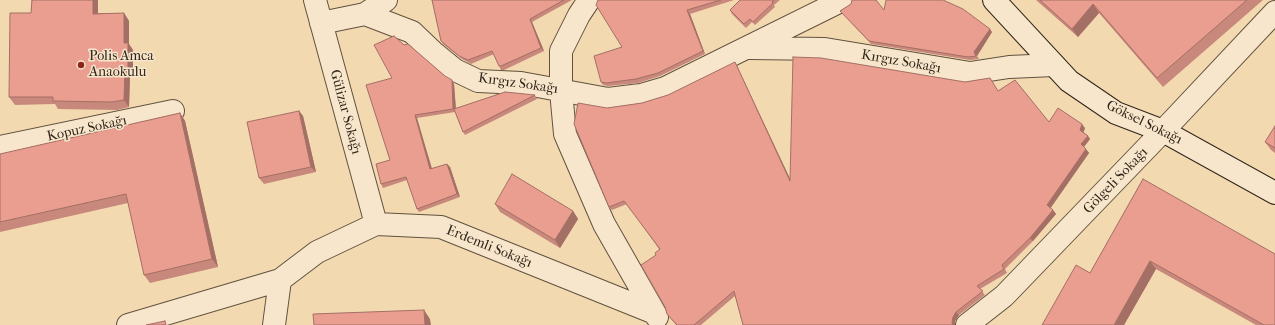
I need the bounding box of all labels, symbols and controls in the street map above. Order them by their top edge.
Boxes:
street label: Kırgız Sokağı [860,47,942,77]
place label: Polis Amca Anaokulu [89,49,154,82]
marker: Polis Amca Anaokulu [76,60,86,70]
street label: Gülizar Sokağı [326,68,364,156]
street label: Kırgız Sokağı [477,70,559,98]
street label: Göksel Sokağı [1103,97,1185,149]
street label: Kopuz Sokağı [46,112,128,146]
street label: Gölgeli Sokağı [1080,144,1152,218]
street label: Erdemli Sokağı [444,222,534,272]

